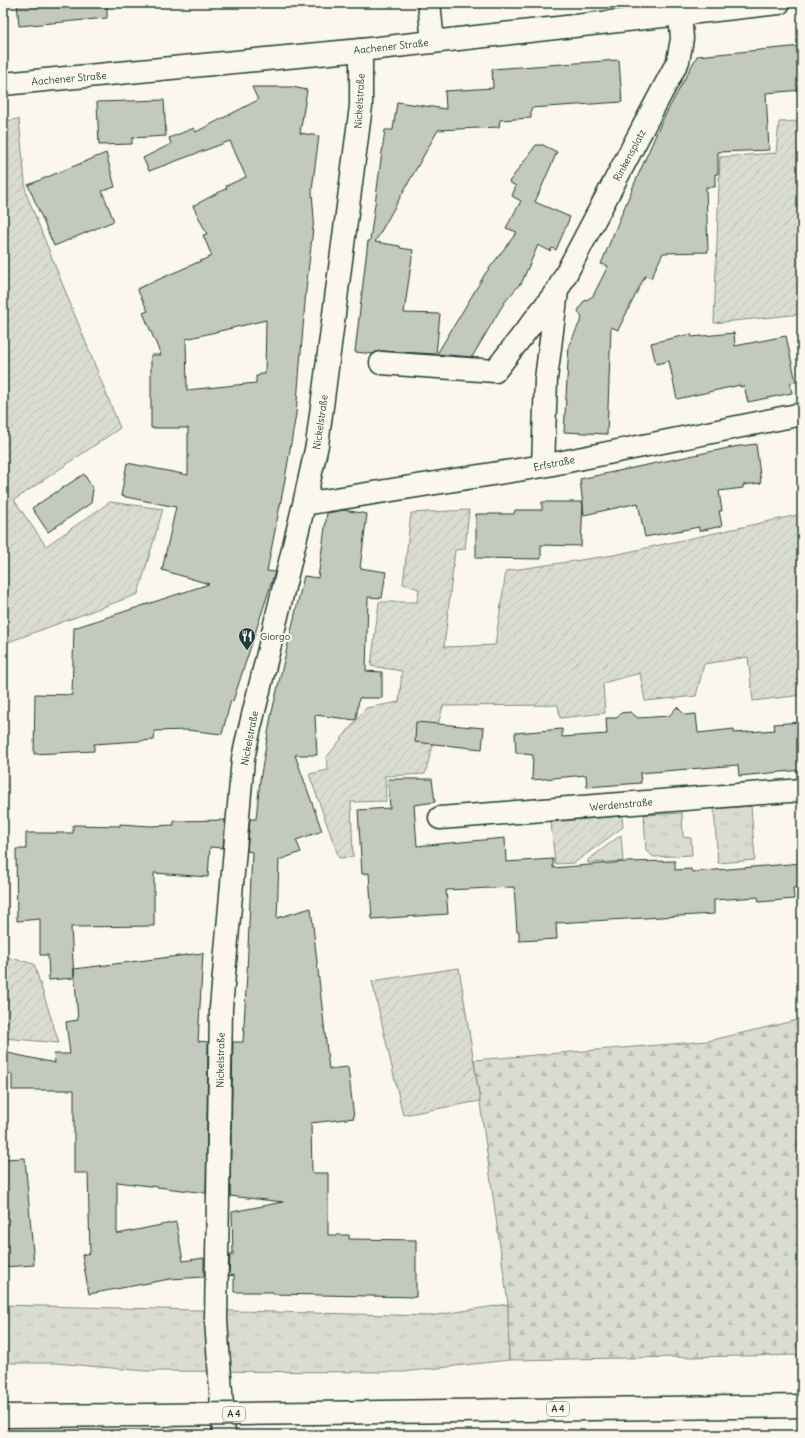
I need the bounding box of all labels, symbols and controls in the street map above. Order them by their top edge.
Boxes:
street label: Aachener Straße [353,36,429,57]
street label: Aachener Straße [31,69,107,88]
street label: Nickelstraße [352,73,367,129]
street label: Rinkensplatz [610,127,649,183]
street label: Nickelstraße [310,394,331,450]
street label: Erfstraße [532,453,576,474]
restaurant icon: Giorgo [237,626,257,651]
place label: Giorgo [260,630,291,643]
street label: Nickelstraße [238,710,261,766]
street label: Werdenstraße [589,795,653,814]
street label: Nickelstraße [214,1032,227,1088]
road number: A 4 [547,1402,569,1416]
road number: A 4 [223,1407,245,1421]

